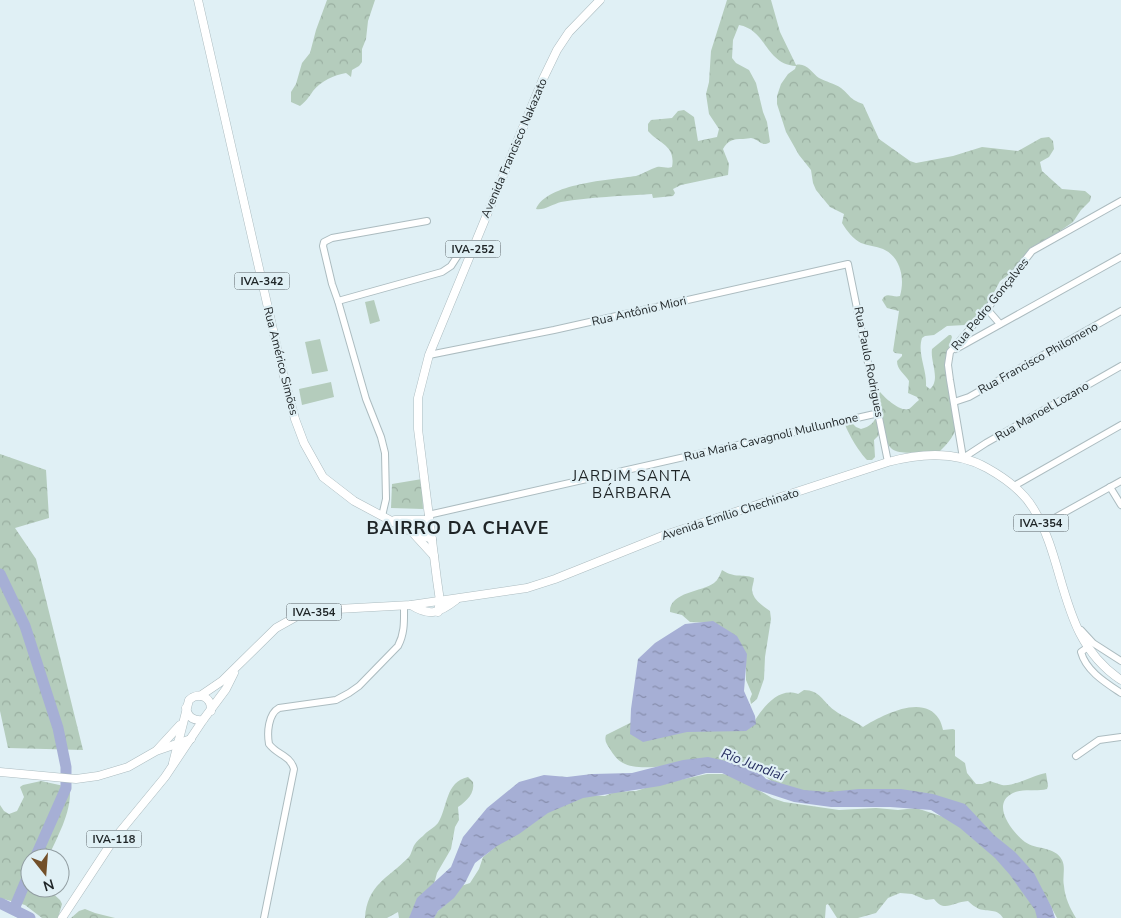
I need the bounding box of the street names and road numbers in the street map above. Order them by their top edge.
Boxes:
street label: Avenida Francisco Nakazato [477,75,551,220]
road number: IVA-252 [446,240,500,258]
street label: Rua Pedro Gonçalves [948,254,1032,354]
road number: IVA-342 [234,272,290,290]
street label: Rua Antônio Miori [590,292,688,330]
street label: Rua Américo Simões [260,305,302,417]
street label: Rua Paulo Rodrigues [850,305,888,419]
street label: Rua Francisco Philomeno [975,318,1101,398]
street label: Rua Manoel Lozano [992,377,1092,444]
street label: Rua Maria Cavagnoli Mullunhone [682,409,860,465]
street label: Avenida Emílio Chechinato [659,484,801,544]
road number: IVA-354 [1014,514,1068,532]
road number: IVA-354 [286,604,342,620]
road number: IVA-118 [86,831,142,848]

